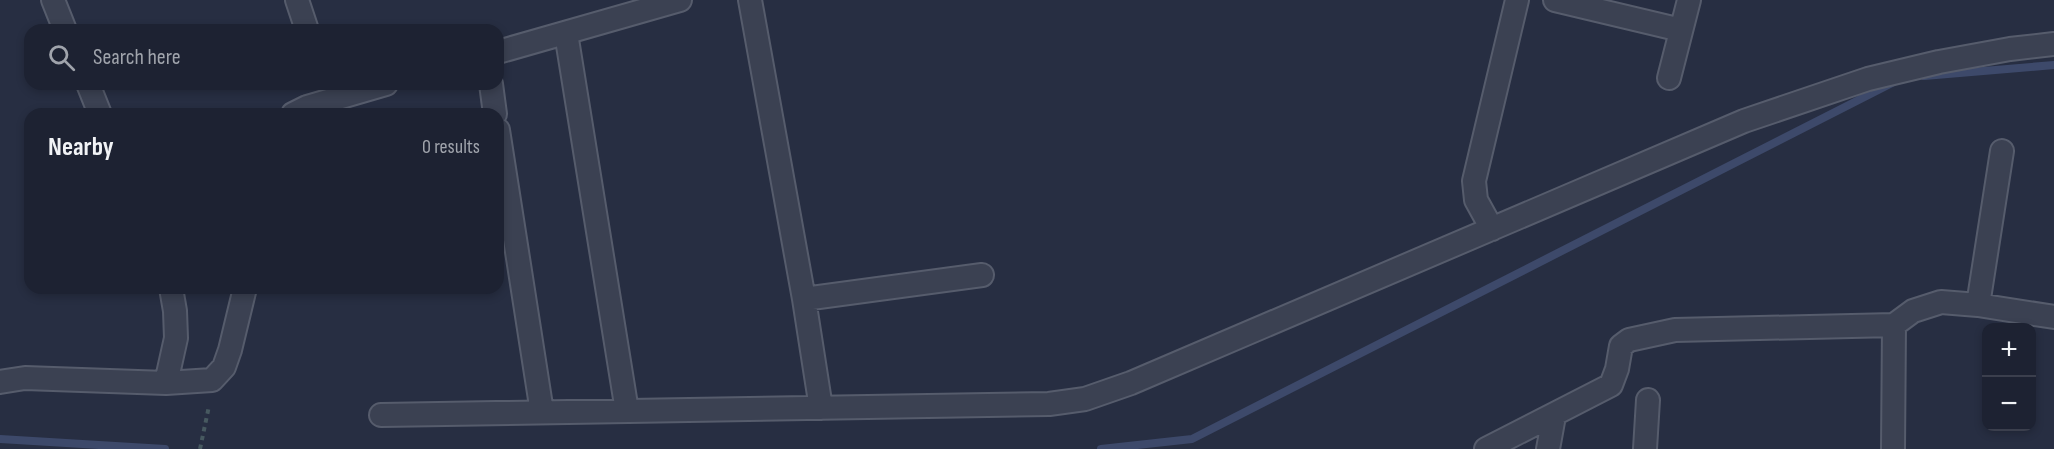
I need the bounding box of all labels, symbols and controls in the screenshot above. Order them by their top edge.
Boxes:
search box [24,24,504,90]
icon: search [45,41,78,74]
text: Search here [93,44,180,71]
text: Nearby [48,132,114,163]
text: 0 results [422,135,480,159]
map controls [1982,323,2036,431]
button: + [1982,323,2036,377]
button: − [1982,377,2036,431]

